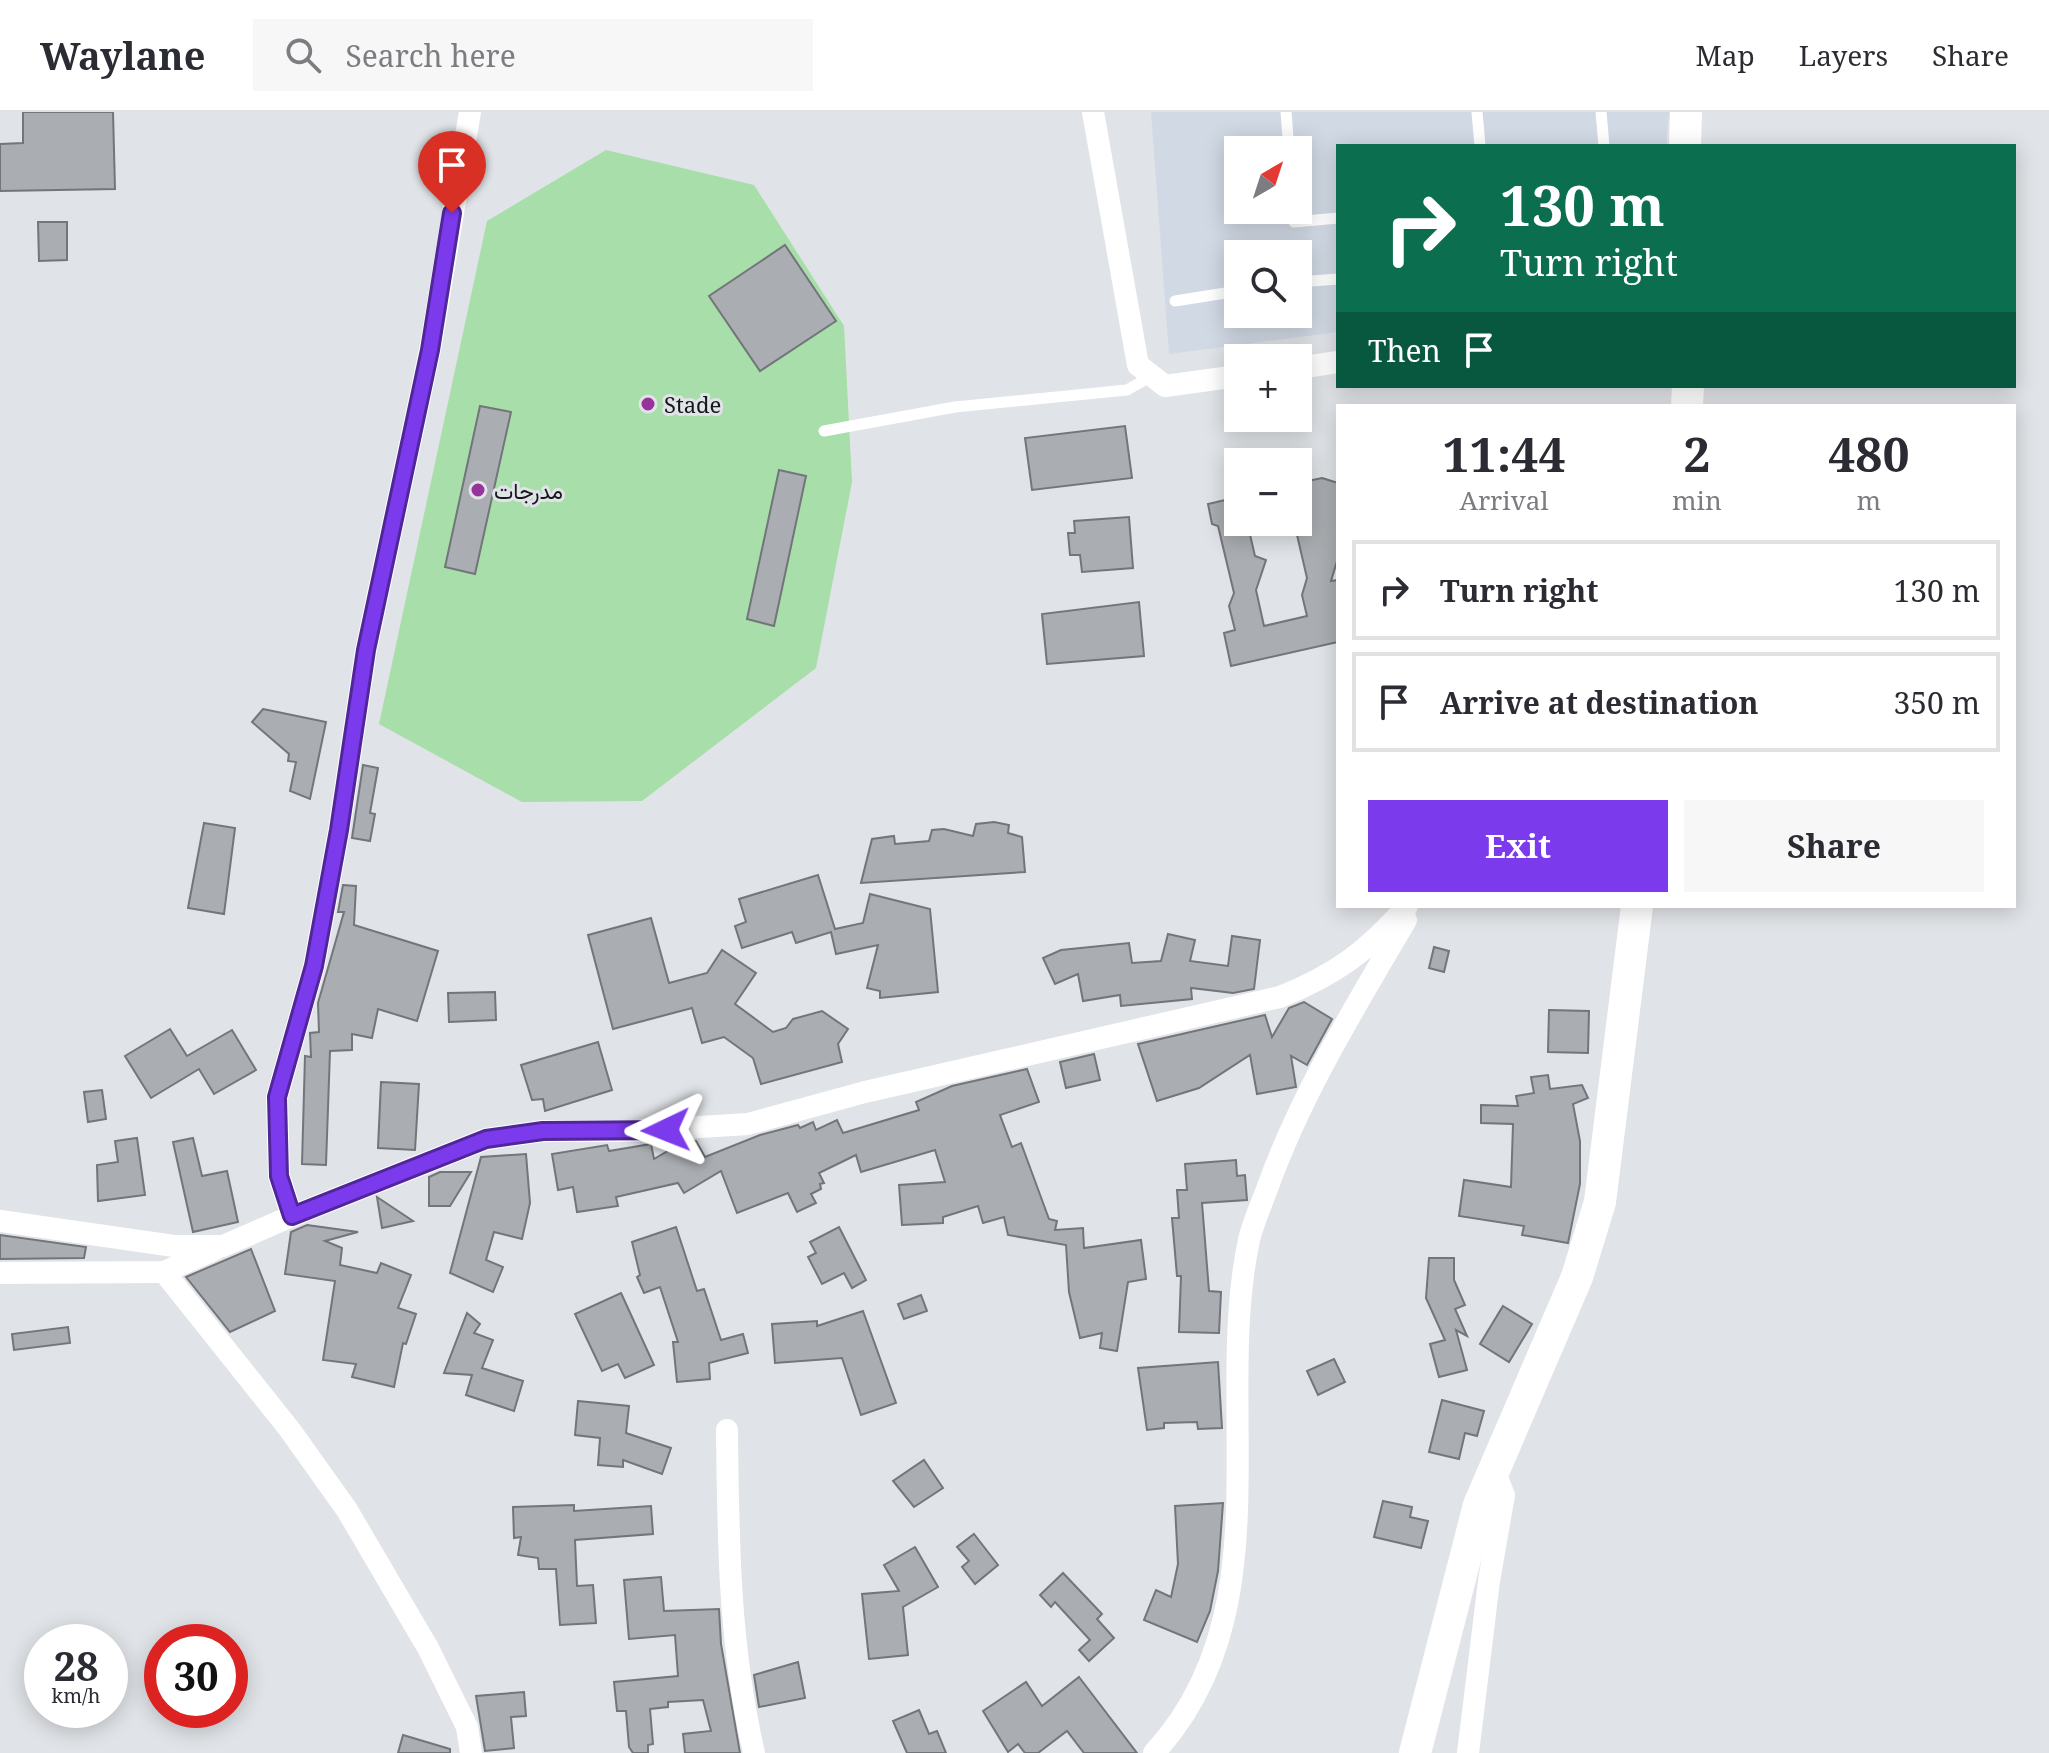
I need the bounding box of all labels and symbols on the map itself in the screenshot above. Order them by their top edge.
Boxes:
pin [418,131,486,213]
north arrow [1224,136,1312,224]
place label: Stade [664,389,721,419]
marker: Stade [639,395,657,413]
place label: مدرجات [494,475,563,505]
marker: مدرجات [469,481,487,499]
position arrow [624,1088,708,1172]
speed limit sign: 30 [144,1624,248,1728]

